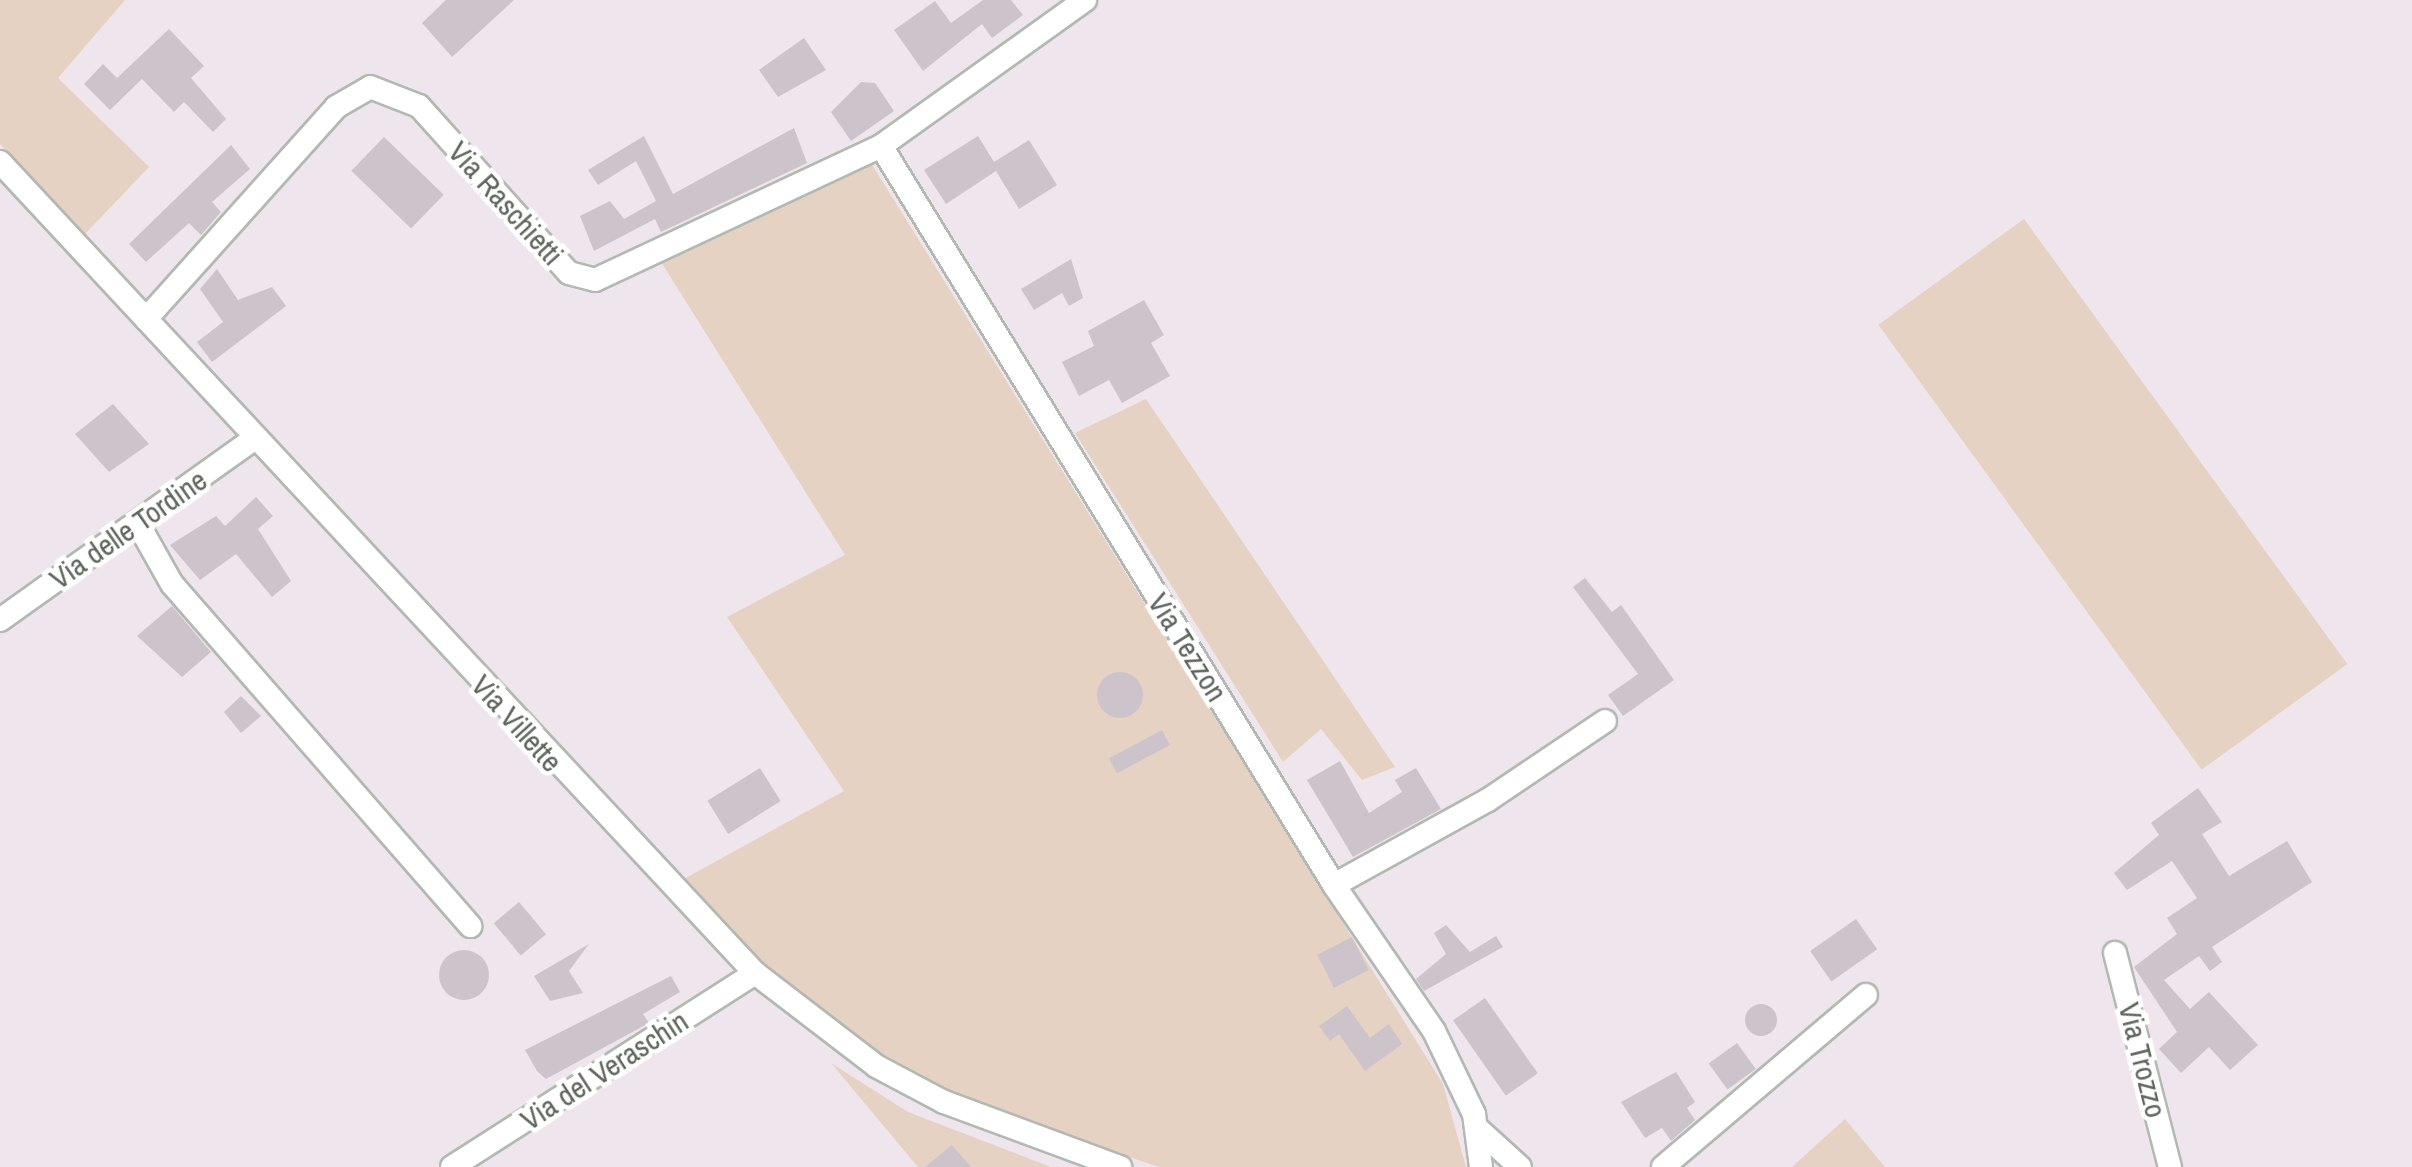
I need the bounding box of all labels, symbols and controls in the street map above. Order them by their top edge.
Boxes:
street label: Via Raschietti [441,134,571,272]
street label: Via delle Tordine [42,461,214,597]
street label: Via Tezzon [1141,586,1235,708]
street label: Via Villette [464,667,570,779]
street label: Via Trozzo [2111,999,2175,1121]
street label: Via del Veraschin [514,1003,694,1137]

